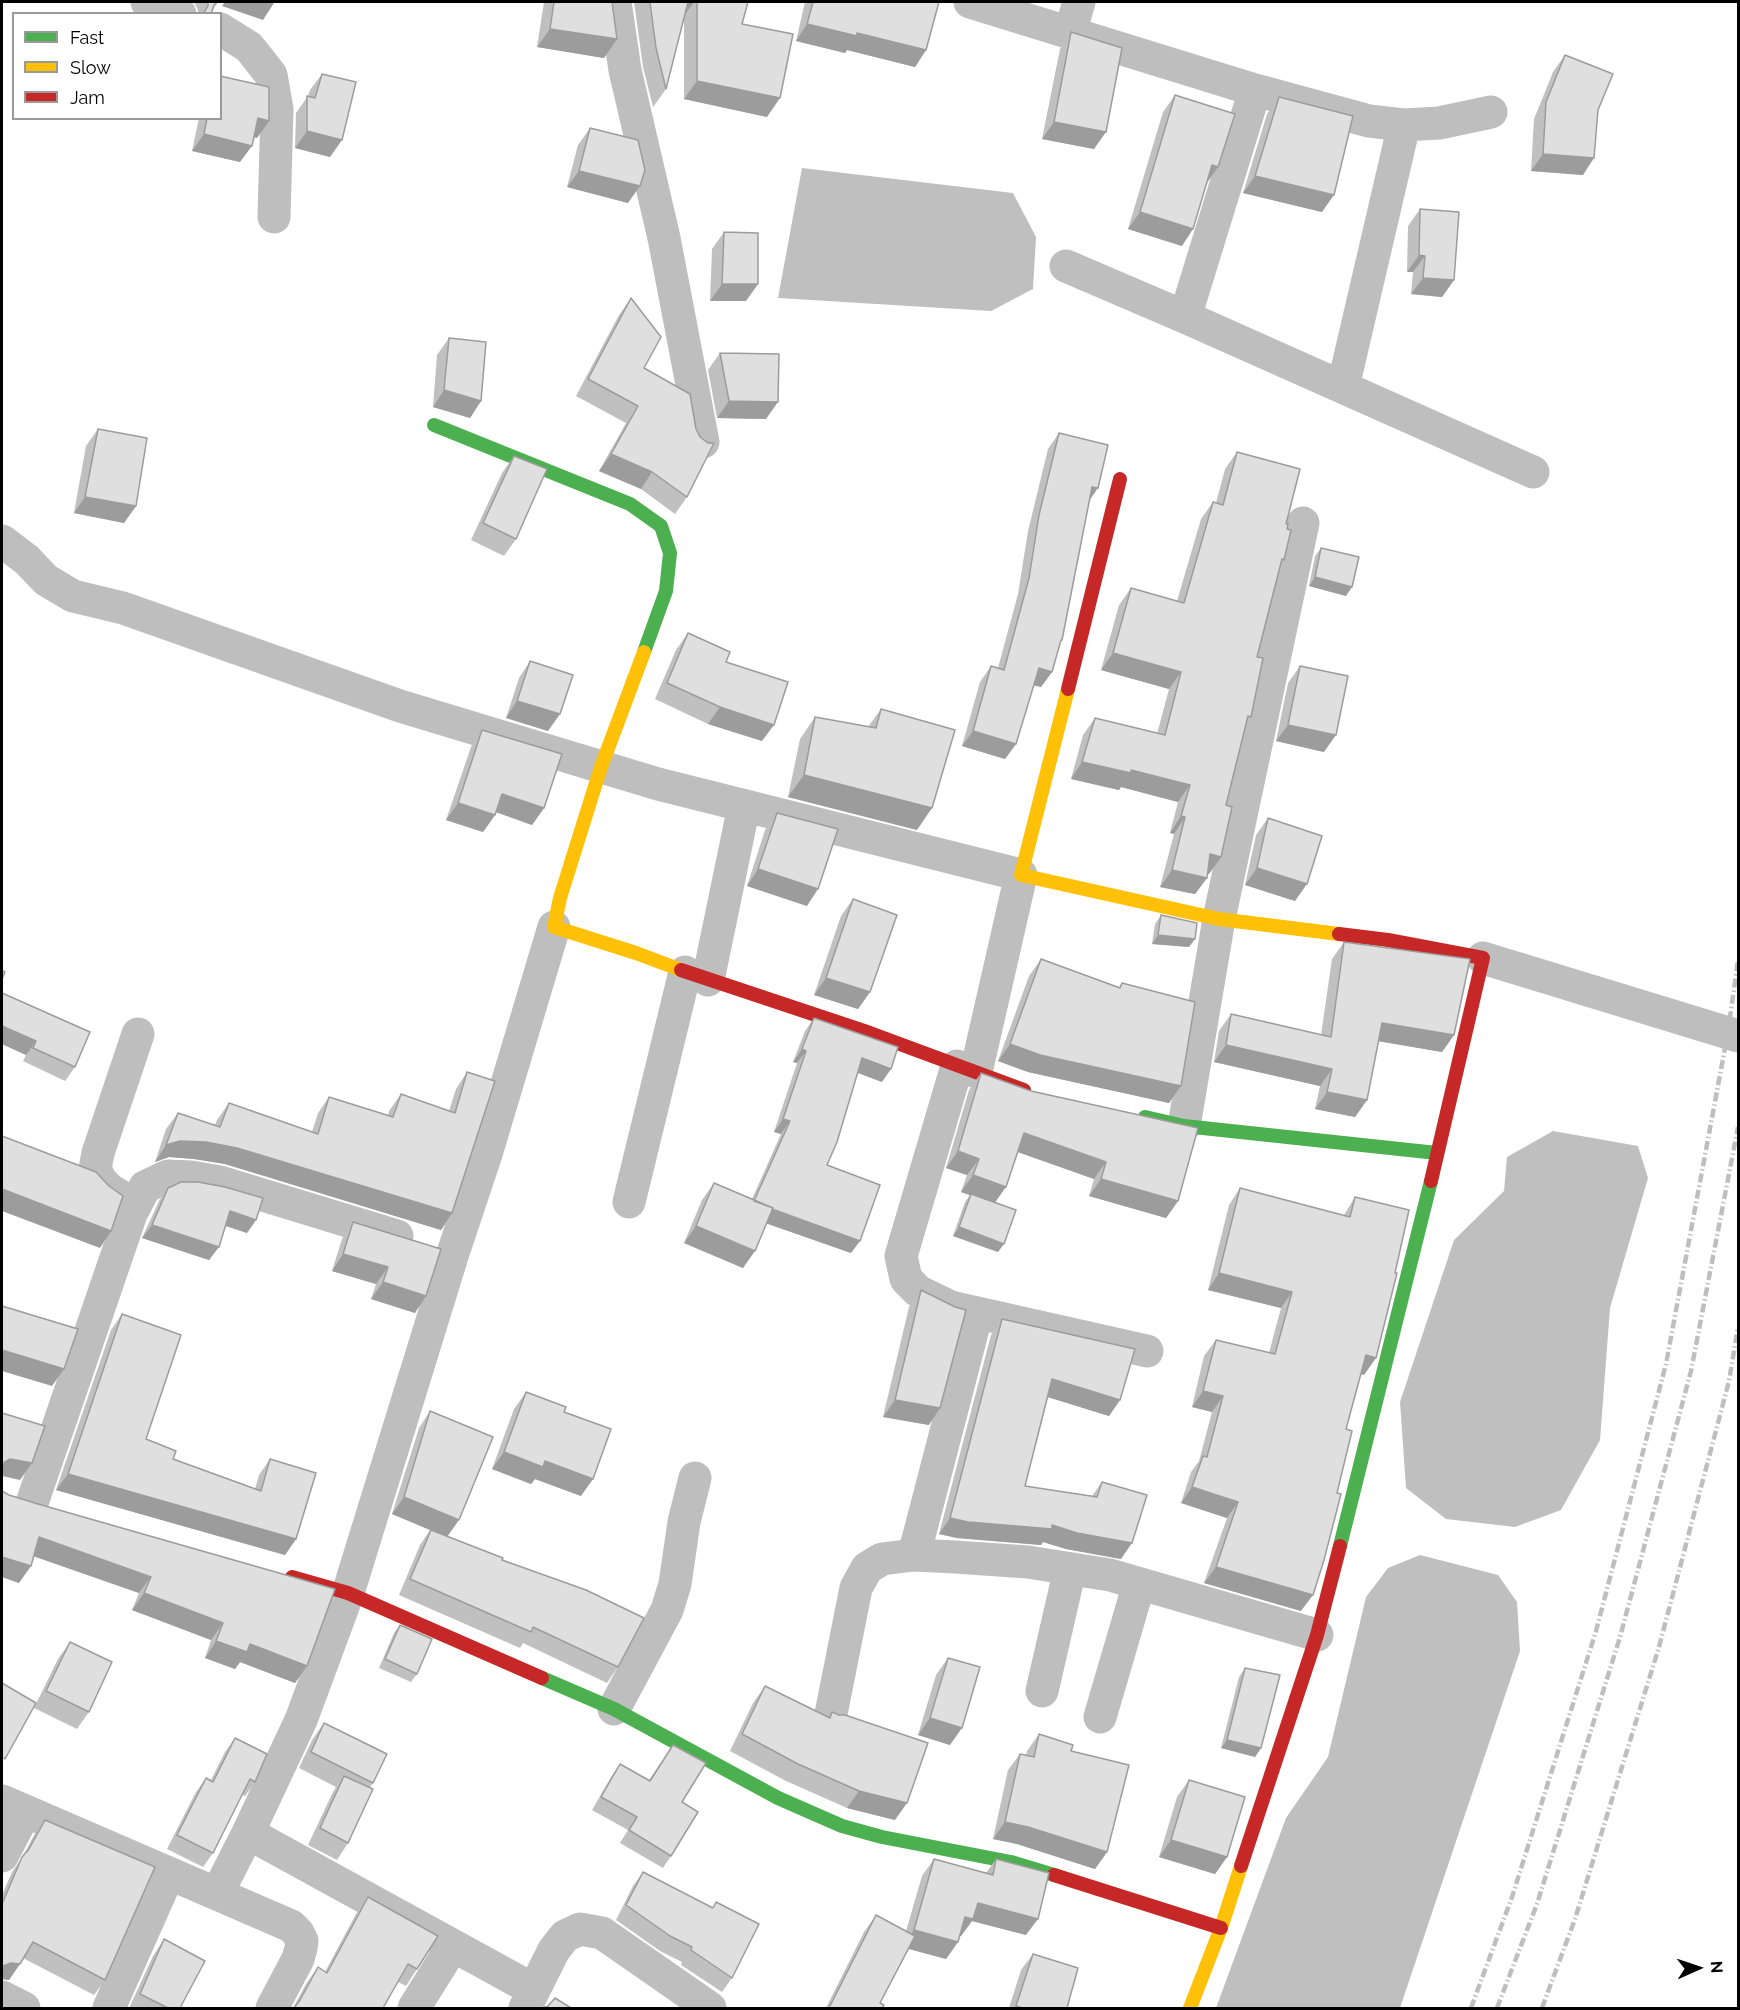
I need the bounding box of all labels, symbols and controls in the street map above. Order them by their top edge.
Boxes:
legend [12,12,222,120]
text: Fast [70,27,104,48]
text: Slow [70,57,111,78]
text: Jam [70,87,105,108]
north arrow [1668,1938,1728,1998]
text: N [1707,1960,1726,1974]

